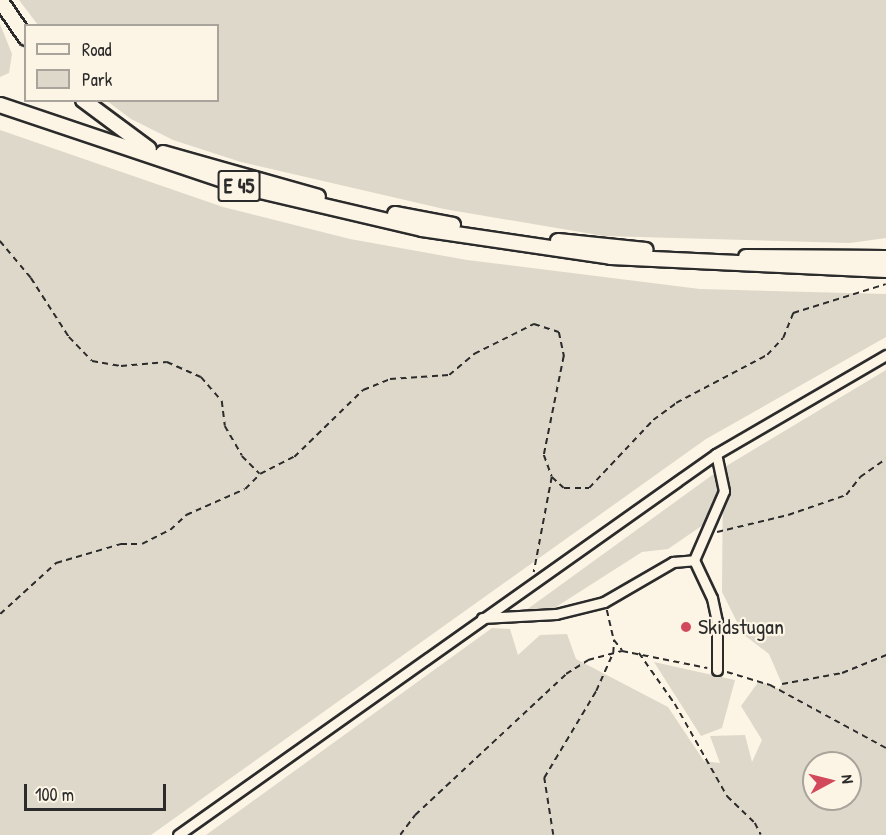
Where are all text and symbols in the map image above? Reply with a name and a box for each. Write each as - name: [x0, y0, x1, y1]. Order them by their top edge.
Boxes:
- legend: [24, 24, 219, 102]
- text: Road: [82, 37, 112, 62]
- text: Park: [82, 67, 112, 92]
- road number: E 45: [216, 168, 262, 204]
- place label: Skidstugan: [698, 614, 784, 640]
- marker: Skidstugan: [679, 620, 693, 634]
- north arrow: [802, 751, 862, 811]
- scale bar: [27, 772, 170, 810]
- text: N: [836, 773, 859, 785]
- text: 100 m: [35, 782, 74, 807]

